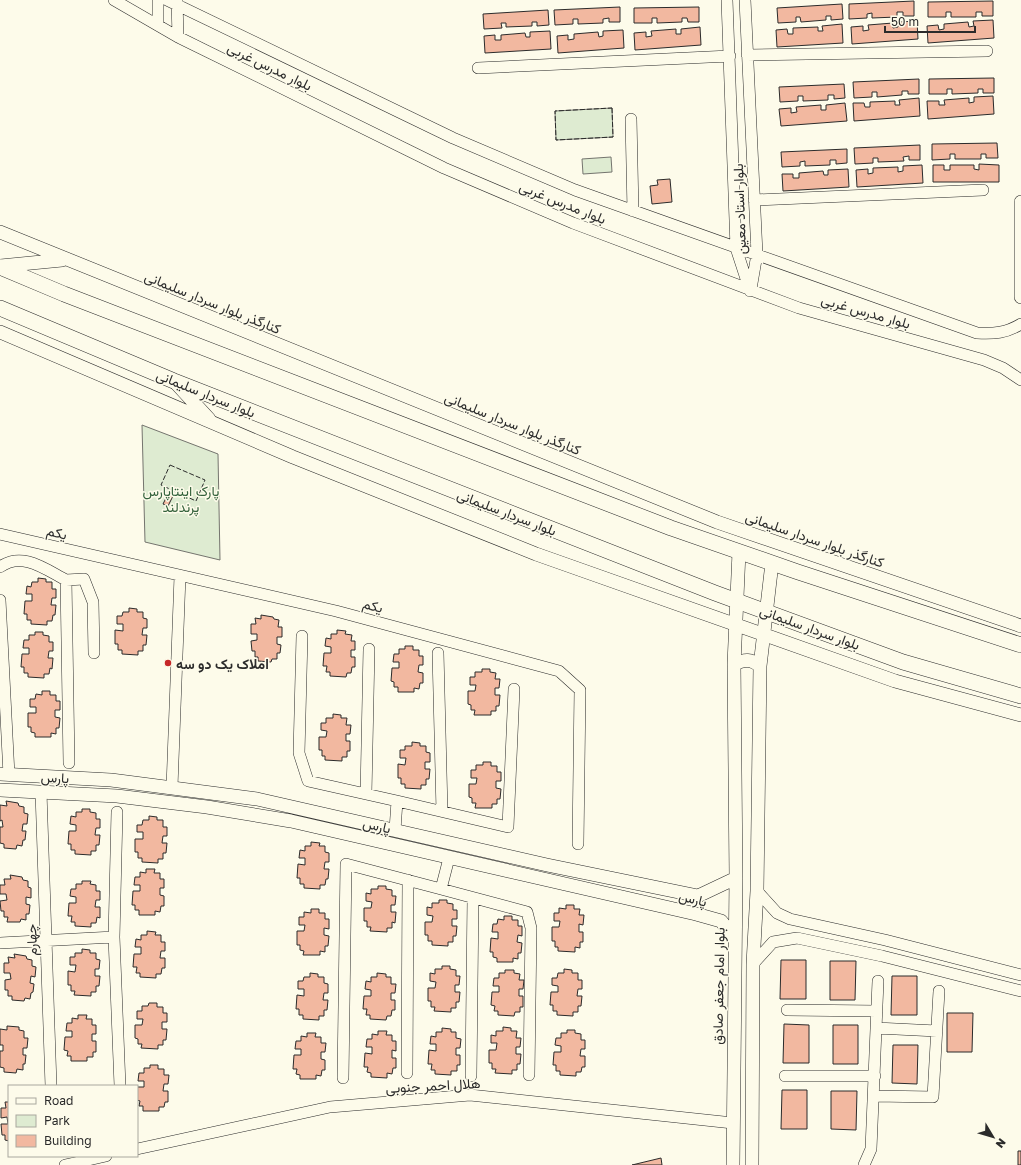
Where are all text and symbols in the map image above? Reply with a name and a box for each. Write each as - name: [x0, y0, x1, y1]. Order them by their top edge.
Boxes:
- scale bar: [885, 8, 975, 34]
- text: 50 m: [891, 14, 919, 29]
- street label: بلوار مدرس غربی: [225, 38, 315, 95]
- street label: بلوار استاد معین: [729, 163, 750, 255]
- street label: بلوار مدرس غربی: [517, 177, 609, 228]
- street label: کنارگذر بلوار سردار سلیمانی: [142, 267, 284, 338]
- street label: بلوار مدرس غربی: [819, 290, 913, 333]
- street label: بلوار سردار سلیمانی: [154, 365, 258, 422]
- street label: کنارگذر بلوار سردار سلیمانی: [442, 388, 584, 459]
- park label: پارک اینتاپارس پرندلند: [143, 482, 219, 517]
- street label: بلوار سردار سلیمانی: [454, 485, 559, 540]
- street label: کنارگذر بلوار سردار سلیمانی: [743, 507, 886, 572]
- street label: یکم: [45, 521, 69, 544]
- street label: یکم: [361, 594, 385, 617]
- street label: بلوار سردار سلیمانی: [757, 601, 862, 654]
- place label: املاک یک دو سه: [176, 655, 269, 673]
- marker: املاک یک دو سه: [163, 658, 173, 668]
- street label: پارس: [40, 768, 70, 788]
- street label: پارس: [361, 814, 393, 838]
- street label: پارس: [677, 886, 709, 912]
- street label: چهارم: [22, 924, 42, 956]
- street label: بلوار امام جعفر صادق: [708, 927, 729, 1045]
- street label: هلال احمر جنوبی: [385, 1074, 481, 1098]
- legend: [8, 1085, 138, 1157]
- text: Road: [44, 1093, 73, 1108]
- text: Park: [44, 1113, 70, 1128]
- north arrow: [973, 1117, 1013, 1157]
- text: Building: [44, 1133, 92, 1148]
- text: N: [994, 1136, 1009, 1151]

